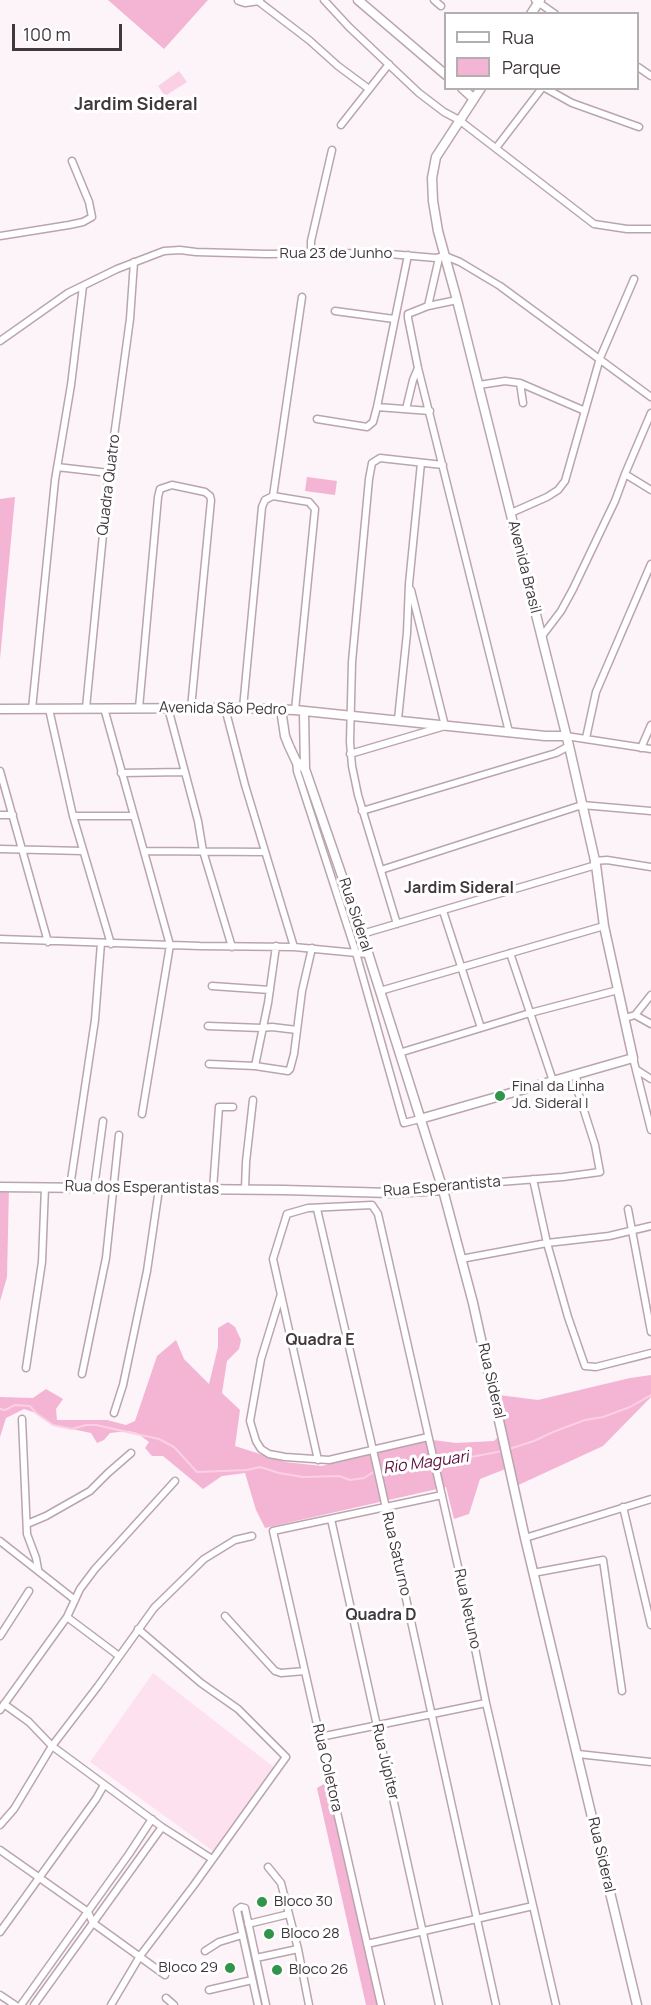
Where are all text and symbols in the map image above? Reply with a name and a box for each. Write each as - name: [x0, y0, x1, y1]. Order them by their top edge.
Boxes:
- scale bar: [15, 12, 124, 50]
- legend: [444, 12, 639, 90]
- text: 100 m: [23, 22, 71, 46]
- text: Rua: [502, 25, 534, 49]
- text: Parque: [502, 55, 561, 79]
- district label: Jardim Sideral: [74, 94, 198, 116]
- street label: Rua 23 de Junho: [280, 245, 392, 263]
- street label: Quadra Quatro: [94, 433, 124, 537]
- street label: Avenida Brasil: [504, 519, 544, 615]
- street label: Avenida São Pedro: [159, 699, 287, 719]
- street label: Rua Sideral: [335, 876, 375, 954]
- district label: Jardim Sideral: [404, 879, 514, 899]
- place label: Final da Linha Jd. Sideral I: [512, 1078, 604, 1113]
- marker: Final da Linha Jd. Sideral I: [493, 1089, 507, 1103]
- street label: Rua Esperantista: [383, 1173, 501, 1201]
- street label: Rua dos Esperantistas: [65, 1178, 219, 1198]
- district label: Quadra E: [285, 1331, 355, 1351]
- street label: Rua Sideral: [474, 1341, 508, 1421]
- water label: Rio Maguari: [382, 1447, 470, 1479]
- street label: Rua Saturno: [378, 1510, 414, 1598]
- street label: Rua Netuno: [450, 1567, 484, 1651]
- district label: Quadra D: [346, 1606, 416, 1626]
- street label: Rua Coletora: [308, 1722, 346, 1814]
- street label: Rua Júpiter: [367, 1722, 403, 1802]
- street label: Rua Sideral: [584, 1815, 618, 1895]
- place label: Bloco 30: [274, 1893, 333, 1911]
- marker: Bloco 30: [255, 1895, 269, 1909]
- place label: Bloco 28: [281, 1925, 340, 1943]
- marker: Bloco 28: [262, 1927, 276, 1941]
- place label: Bloco 29: [159, 1959, 218, 1977]
- marker: Bloco 29: [223, 1961, 237, 1975]
- place label: Bloco 26: [289, 1961, 348, 1979]
- marker: Bloco 26: [270, 1963, 284, 1977]

